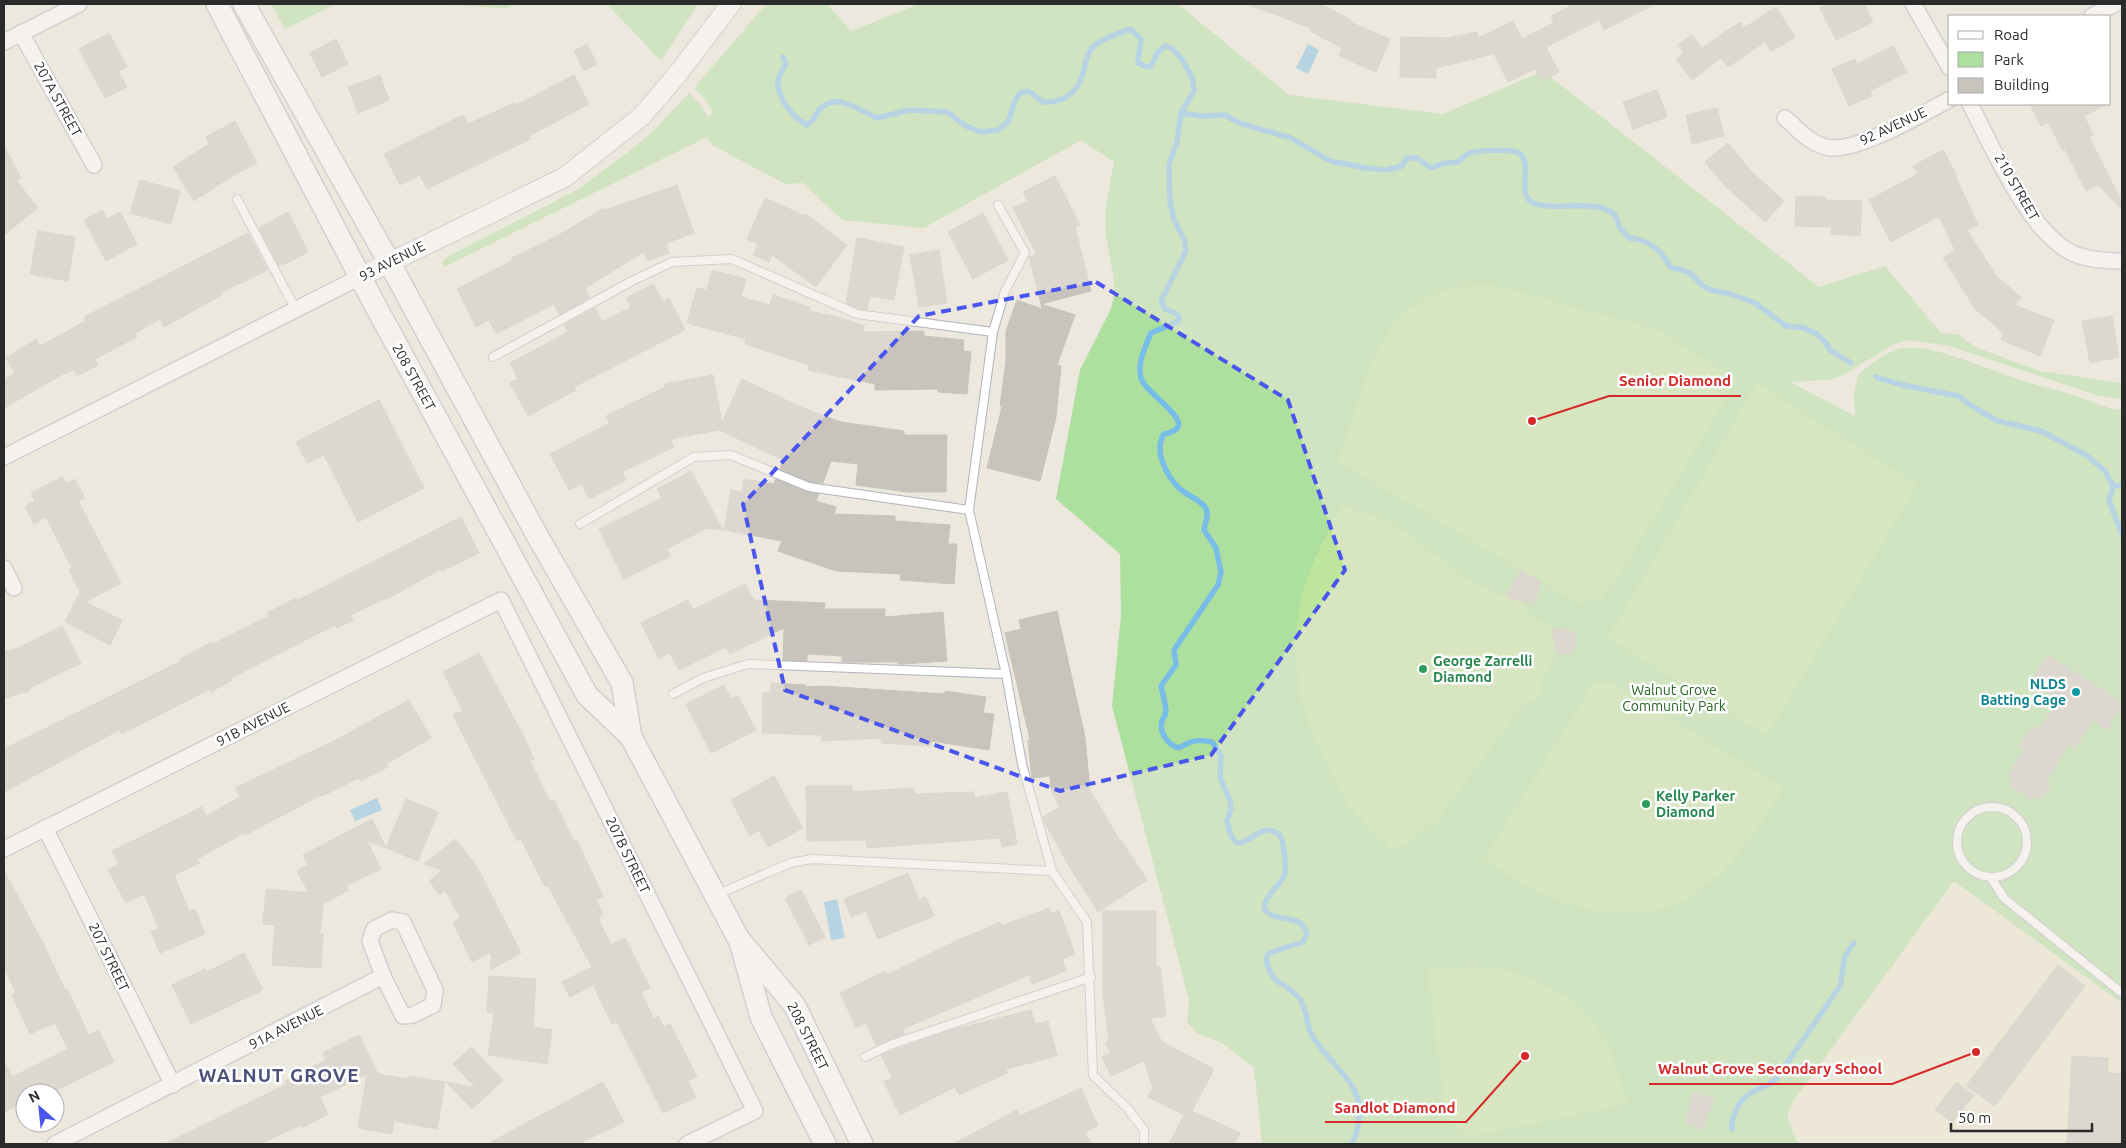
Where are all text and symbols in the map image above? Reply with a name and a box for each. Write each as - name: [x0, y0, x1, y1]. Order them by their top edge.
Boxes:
- legend: [1948, 15, 2111, 105]
- text: Road: [1994, 26, 2029, 43]
- text: Park: [1994, 51, 2024, 68]
- street label: 207A STREET: [31, 59, 85, 139]
- text: Building: [1994, 76, 2049, 93]
- street label: 92 AVENUE: [1857, 104, 1929, 148]
- street label: 210 STREET: [1992, 151, 2043, 223]
- street label: 93 AVENUE: [357, 238, 428, 284]
- street label: 208 STREET: [389, 341, 439, 414]
- callout: Senior Diamond: [1609, 366, 1741, 396]
- text: Senior Diamond: [1619, 372, 1731, 389]
- place label: George Zarrelli Diamond: [1433, 653, 1533, 685]
- marker: George Zarrelli Diamond: [1417, 663, 1429, 675]
- place label: NLDS Batting Cage: [1980, 676, 2066, 708]
- park label: Walnut Grove Community Park: [1622, 682, 1726, 714]
- marker: NLDS Batting Cage: [2070, 686, 2082, 698]
- street label: 91B AVENUE: [214, 699, 293, 749]
- place label: Kelly Parker Diamond: [1656, 788, 1735, 820]
- marker: Kelly Parker Diamond: [1640, 798, 1652, 810]
- street label: 207B STREET: [603, 814, 653, 896]
- street label: 207 STREET: [86, 920, 133, 994]
- street label: 208 STREET: [784, 999, 832, 1073]
- street label: 91A AVENUE: [246, 1002, 326, 1052]
- callout: Walnut Grove Secondary School: [1649, 1054, 1892, 1084]
- text: Walnut Grove Secondary School: [1658, 1060, 1882, 1077]
- district label: WALNUT GROVE: [199, 1064, 359, 1086]
- north arrow: [15, 1083, 65, 1133]
- text: N: [26, 1087, 42, 1106]
- callout: Sandlot Diamond: [1325, 1092, 1466, 1122]
- text: Sandlot Diamond: [1334, 1099, 1456, 1116]
- scale bar: [1951, 1100, 2092, 1132]
- text: 50 m: [1958, 1109, 1991, 1126]

